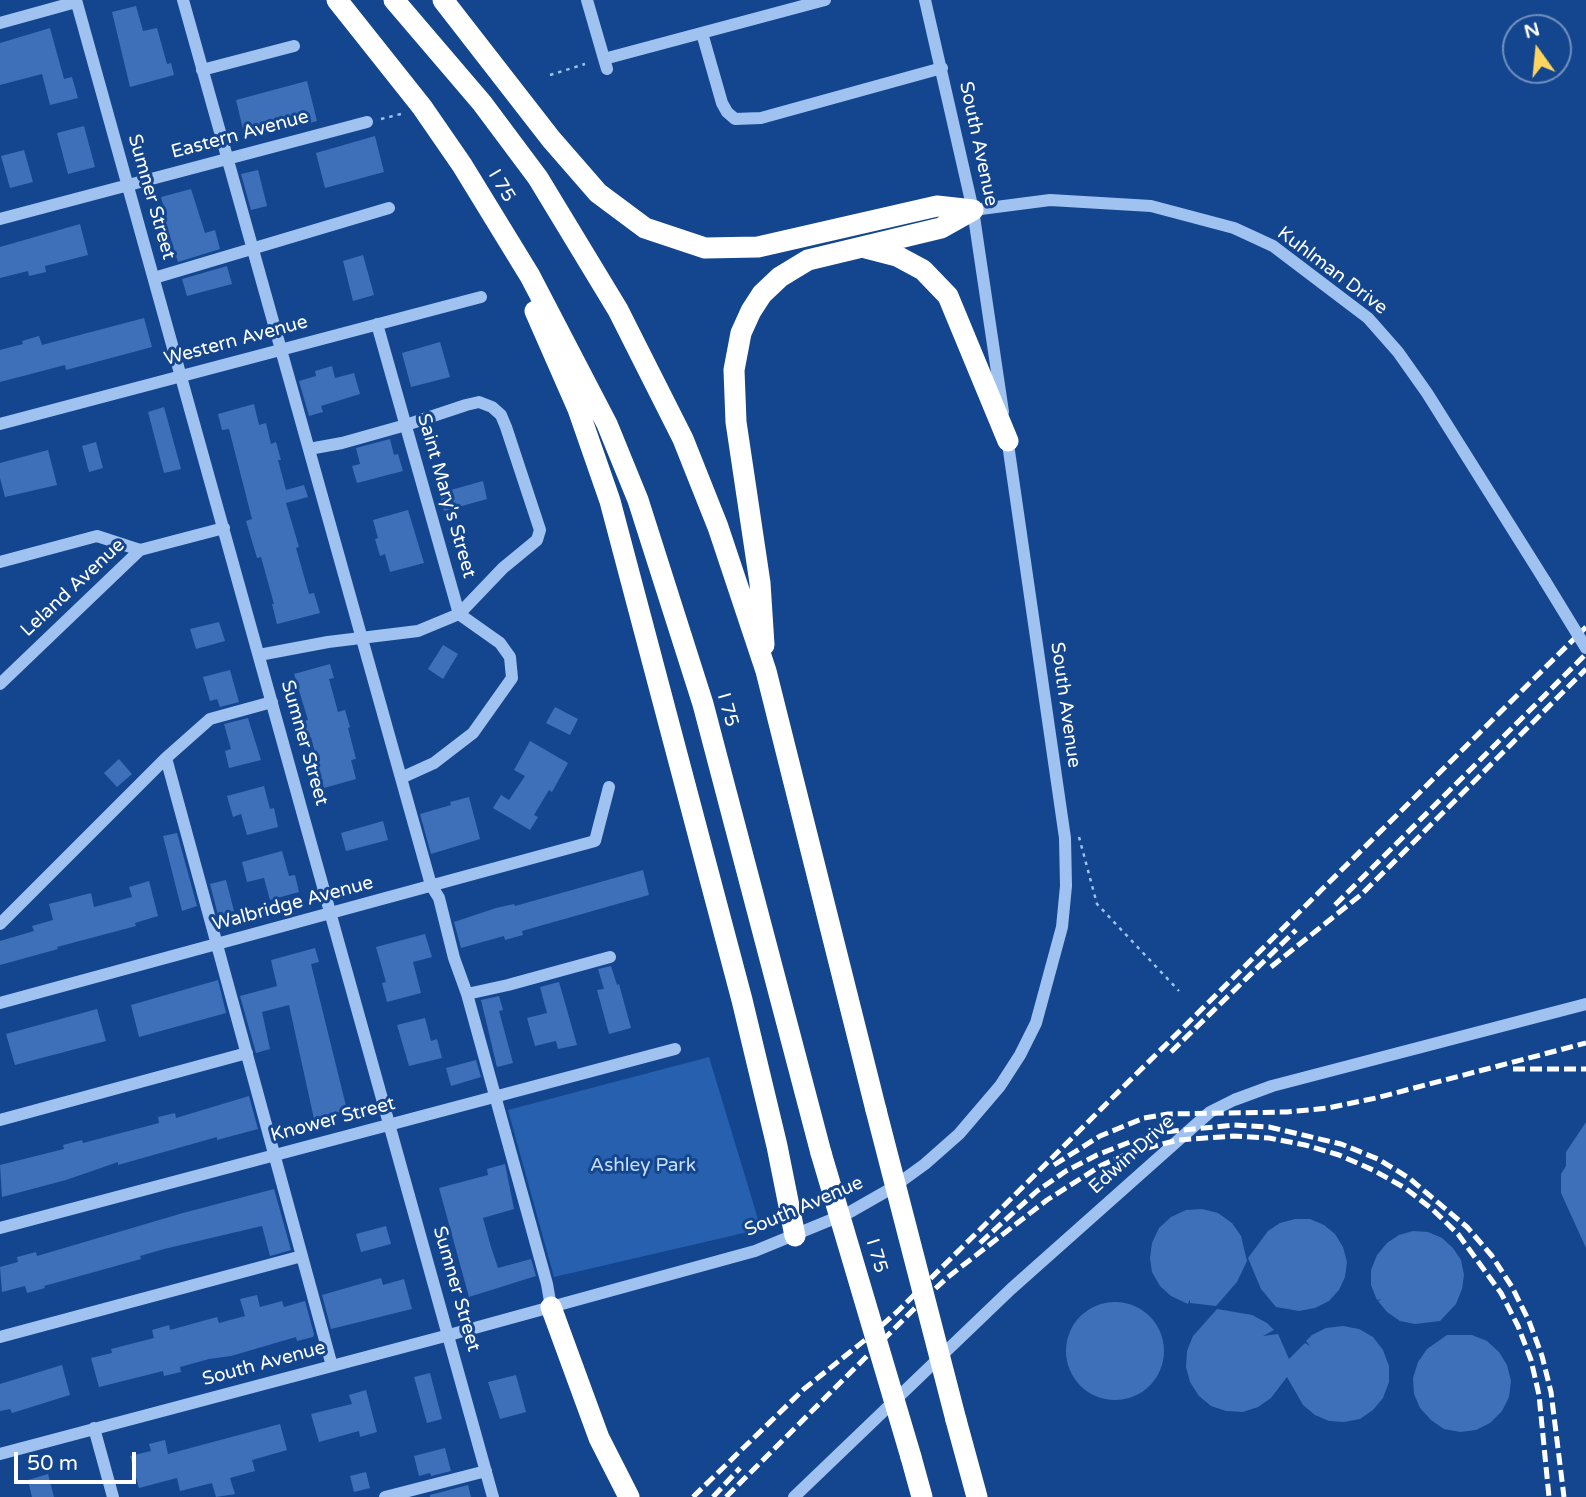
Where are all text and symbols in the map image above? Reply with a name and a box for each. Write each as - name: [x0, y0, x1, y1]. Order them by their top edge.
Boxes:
- north arrow: [1502, 14, 1572, 84]
- text: N: [1522, 18, 1542, 43]
- street label: South Avenue: [954, 80, 1002, 208]
- street label: Eastern Avenue: [169, 106, 311, 164]
- street label: Sumner Street: [122, 132, 180, 262]
- street label: I 75: [482, 165, 520, 207]
- street label: Kuhlman Drive: [1272, 222, 1392, 320]
- street label: Western Avenue: [162, 311, 310, 371]
- street label: Saint Mary's Street: [412, 411, 480, 581]
- street label: Leland Avenue: [16, 534, 130, 642]
- street label: South Avenue: [1045, 641, 1085, 769]
- street label: Sumner Street: [275, 678, 333, 808]
- street label: I 75: [711, 690, 743, 730]
- street label: Walbridge Avenue: [210, 872, 376, 936]
- street label: Knower Street: [268, 1092, 398, 1148]
- street label: Edwin Drive: [1085, 1111, 1179, 1199]
- park label: Ashley Park: [590, 1155, 696, 1177]
- street label: South Avenue: [741, 1172, 867, 1242]
- street label: Sumner Street: [427, 1224, 485, 1354]
- street label: I 75: [860, 1236, 892, 1276]
- street label: South Avenue: [200, 1337, 328, 1391]
- scale bar: [18, 1438, 140, 1482]
- text: 50 m: [27, 1451, 78, 1476]

